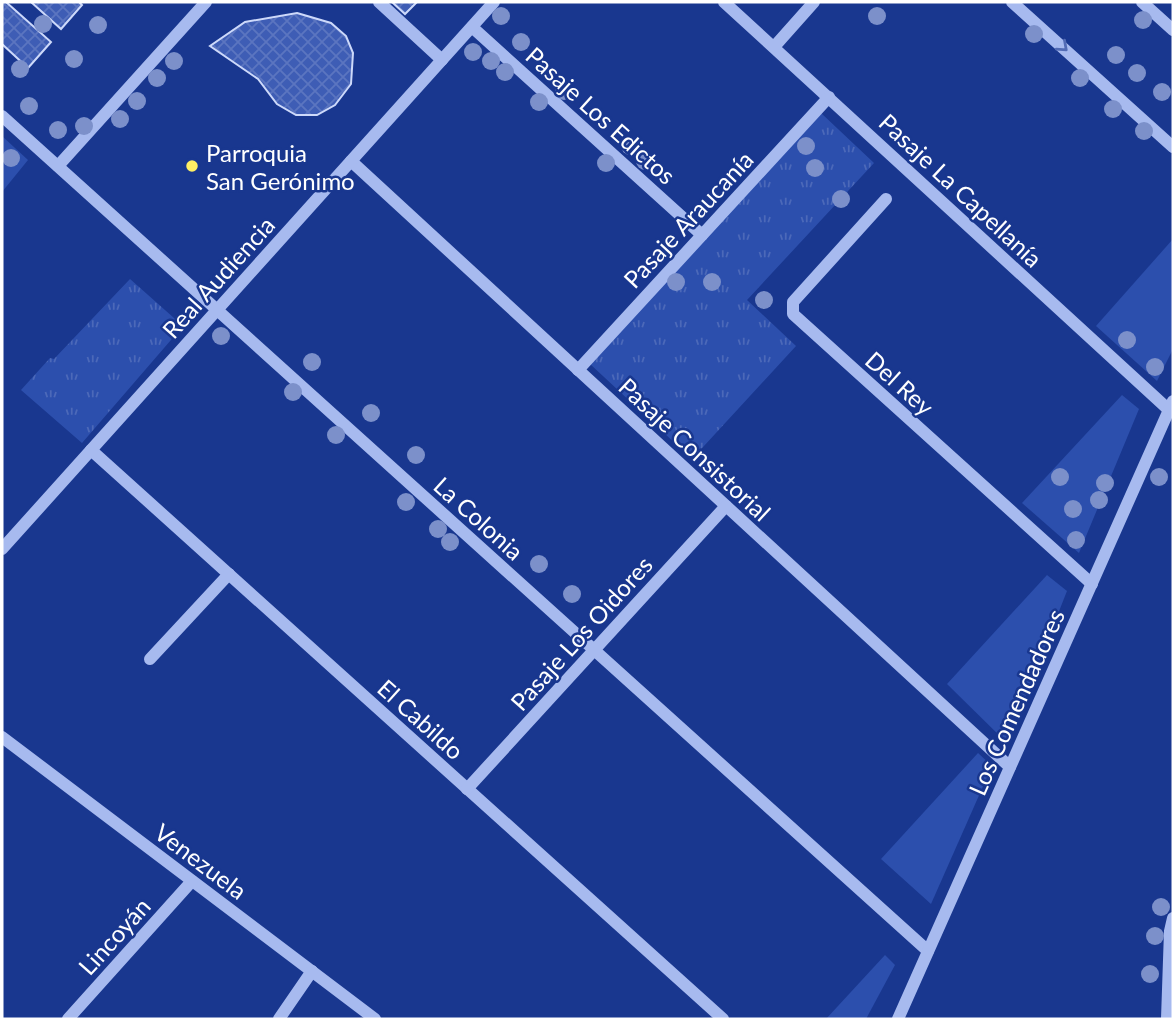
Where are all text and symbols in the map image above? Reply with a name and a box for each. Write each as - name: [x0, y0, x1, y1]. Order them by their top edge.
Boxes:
- one-way arrow: [1055, 39, 1068, 52]
- street label: Pasaje Los Edictos: [520, 40, 682, 190]
- street label: Pasaje La Capellanía: [874, 107, 1048, 273]
- place label: Parroquia San Gerónimo: [206, 138, 355, 195]
- street label: Pasaje Araucanía: [617, 145, 759, 293]
- marker: Parroquia San Gerónimo: [184, 158, 200, 174]
- street label: Real Audiencia: [156, 210, 280, 344]
- street label: Del Rey: [860, 345, 940, 421]
- street label: Pasaje Consistorial: [613, 371, 777, 527]
- street label: La Colonia: [428, 470, 530, 566]
- street label: Pasaje Los Oidores: [504, 550, 658, 716]
- street label: Los Comendadores: [962, 605, 1070, 799]
- street label: El Cabildo: [372, 673, 470, 765]
- street label: Venezuela: [149, 817, 253, 905]
- street label: Lincoyán: [72, 892, 156, 980]

